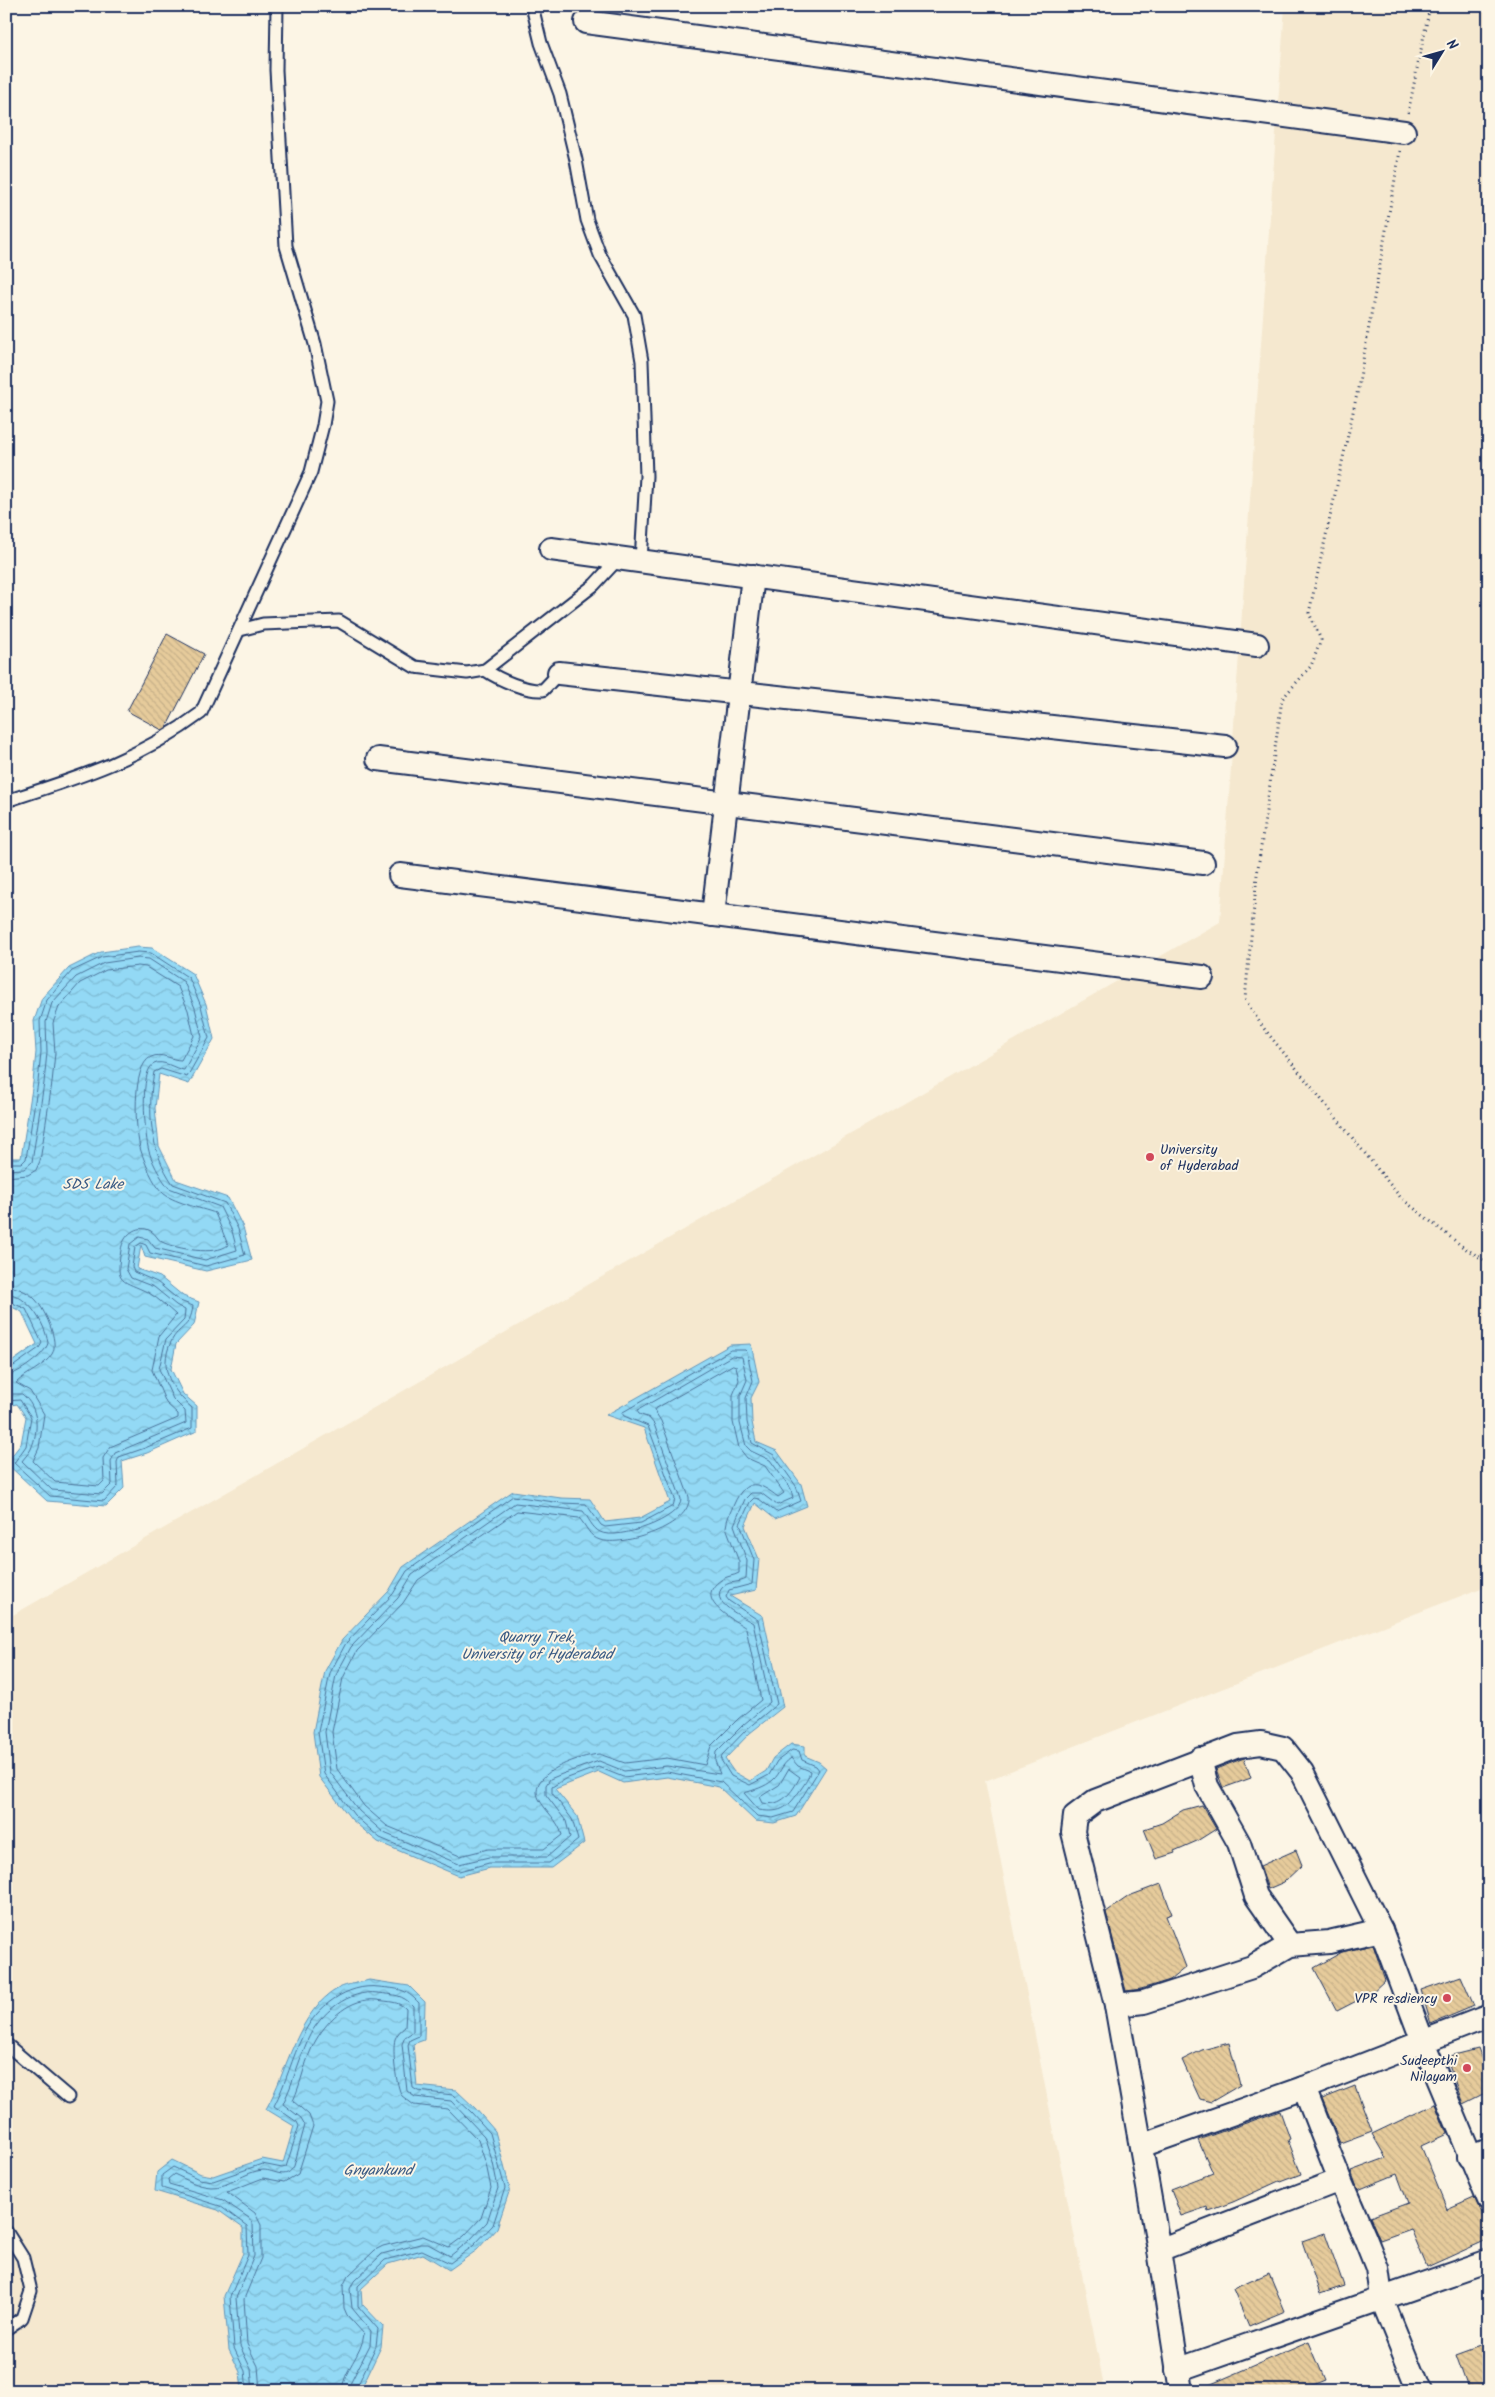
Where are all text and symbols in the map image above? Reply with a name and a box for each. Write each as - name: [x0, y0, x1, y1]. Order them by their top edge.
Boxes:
- north arrow: [1418, 28, 1468, 78]
- text: N: [1440, 35, 1463, 55]
- place label: University of Hyderabad: [1160, 1139, 1240, 1177]
- marker: University of Hyderabad: [1144, 1151, 1156, 1163]
- water label: SDS Lake: [63, 1173, 125, 1197]
- water label: Quarry Trek, University of Hyderabad: [461, 1626, 616, 1667]
- place label: VPR resdiency: [1354, 1988, 1437, 2010]
- marker: VPR resdiency: [1441, 1992, 1453, 2004]
- place label: Sudeepthi Nilayam: [1400, 2050, 1458, 2088]
- marker: Sudeepthi Nilayam: [1461, 2062, 1473, 2074]
- water label: Gnyankund: [344, 2159, 416, 2183]

